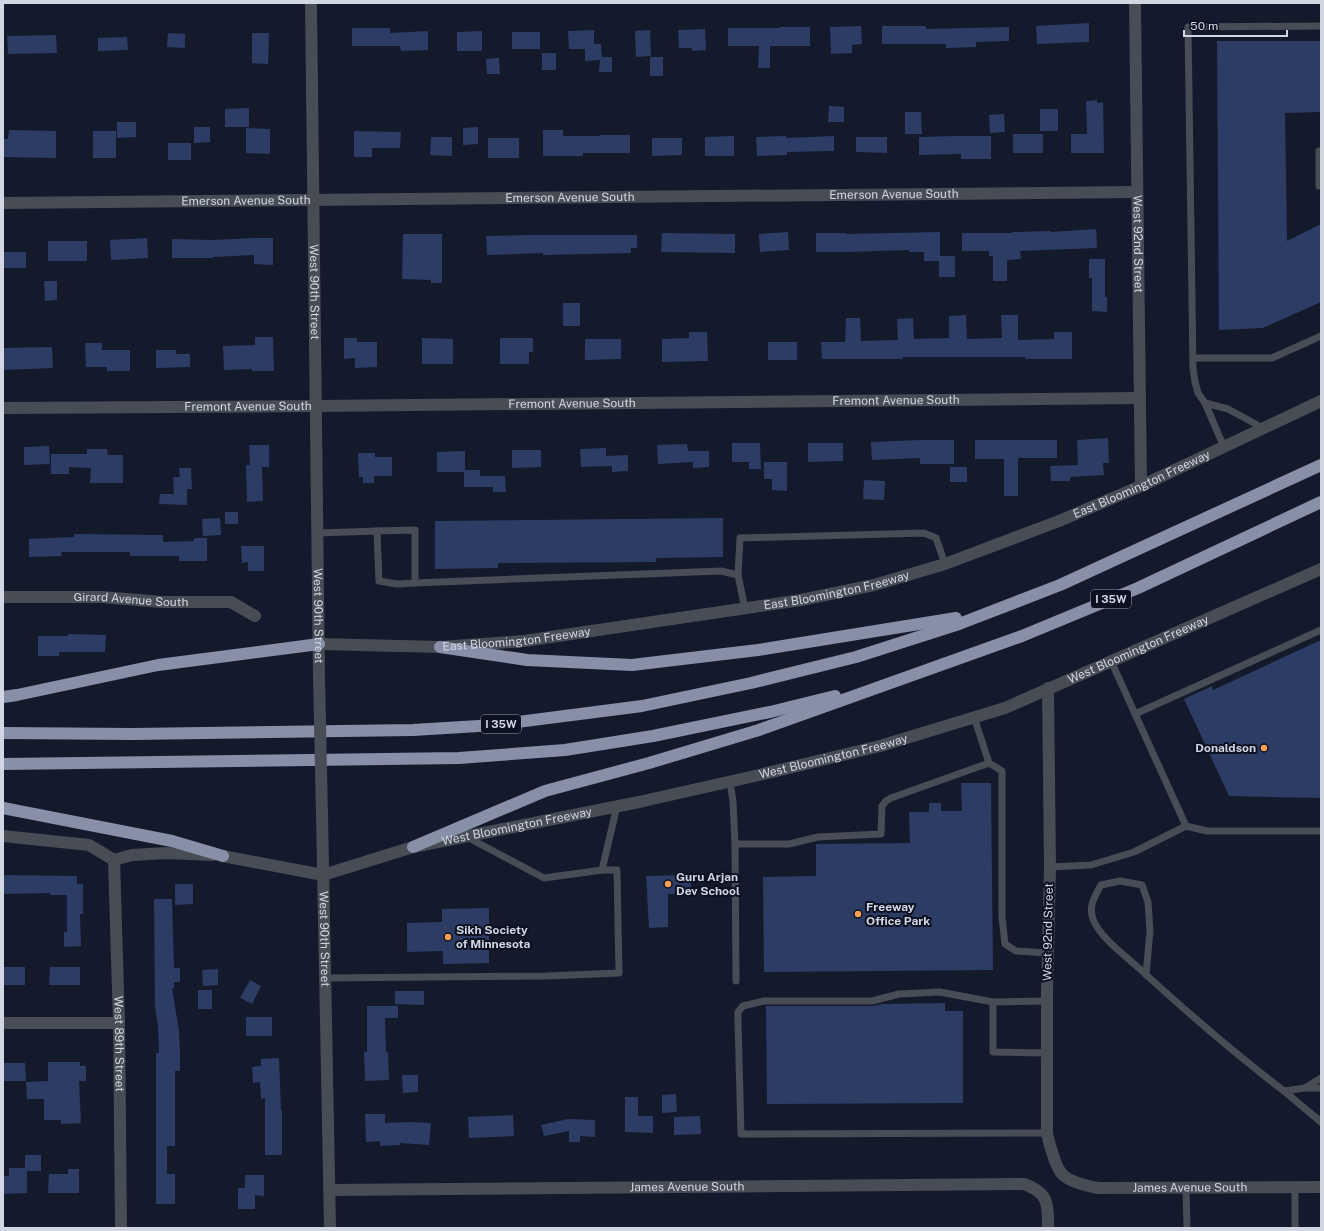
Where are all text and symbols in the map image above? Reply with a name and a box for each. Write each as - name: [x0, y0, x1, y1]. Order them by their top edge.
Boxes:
- scale bar: [1184, 12, 1287, 38]
- text: 50 m: [1190, 19, 1218, 33]
- street label: Emerson Avenue South: [829, 187, 959, 202]
- street label: Emerson Avenue South: [505, 190, 635, 205]
- street label: Emerson Avenue South: [181, 193, 311, 208]
- street label: West 92nd Street: [1130, 195, 1146, 293]
- street label: West 90th Street: [307, 244, 322, 340]
- street label: Fremont Avenue South: [832, 393, 960, 408]
- street label: Fremont Avenue South: [508, 396, 636, 411]
- street label: Fremont Avenue South: [184, 399, 312, 414]
- street label: East Bloomington Freeway: [1071, 447, 1213, 521]
- street label: West 90th Street: [311, 568, 326, 664]
- street label: East Bloomington Freeway: [763, 568, 912, 612]
- street label: Girard Avenue South: [73, 590, 188, 609]
- road number: I 35W: [1091, 590, 1131, 608]
- street label: West Bloomington Freeway: [1065, 612, 1211, 687]
- street label: East Bloomington Freeway: [442, 624, 592, 654]
- road number: I 35W: [481, 715, 521, 733]
- street label: West Bloomington Freeway: [758, 731, 910, 782]
- place label: Donaldson: [1195, 741, 1256, 755]
- marker: Donaldson: [1259, 743, 1269, 753]
- street label: West Bloomington Freeway: [441, 804, 594, 848]
- place label: Guru Arjan Dev School: [676, 870, 740, 898]
- marker: Guru Arjan Dev School: [663, 879, 673, 889]
- street label: West 92nd Street: [1040, 883, 1056, 981]
- street label: West 90th Street: [316, 891, 332, 987]
- place label: Freeway Office Park: [866, 900, 930, 928]
- marker: Freeway Office Park: [853, 909, 863, 919]
- place label: Sikh Society of Minnesota: [456, 923, 531, 951]
- marker: Sikh Society of Minnesota: [443, 932, 453, 942]
- street label: West 89th Street: [111, 996, 127, 1092]
- street label: James Avenue South: [629, 1179, 745, 1194]
- street label: James Avenue South: [1132, 1180, 1247, 1195]

